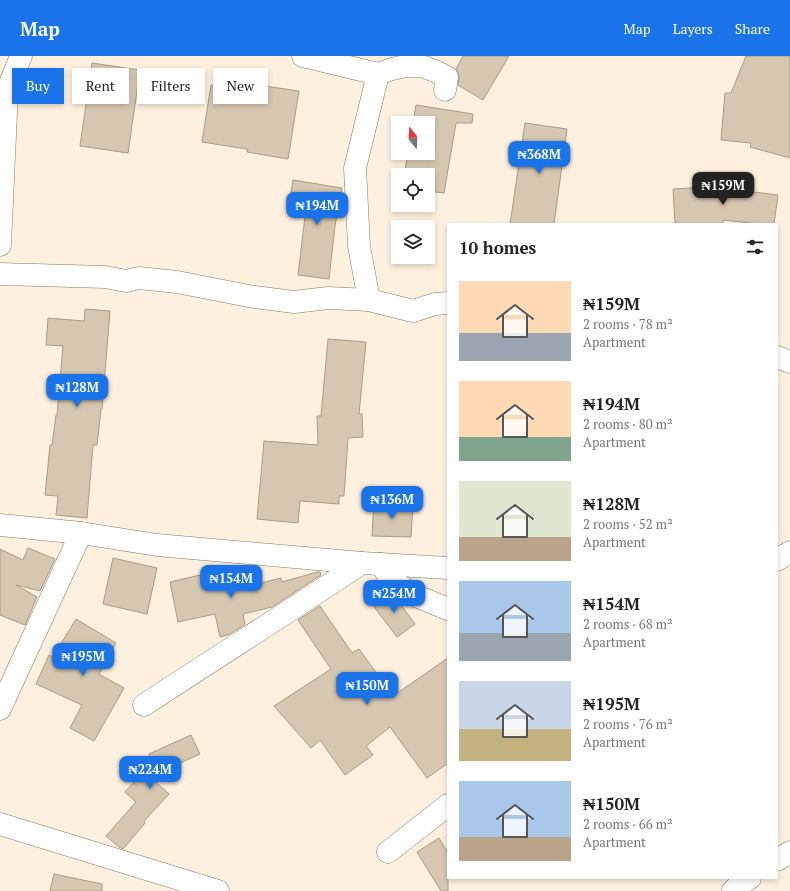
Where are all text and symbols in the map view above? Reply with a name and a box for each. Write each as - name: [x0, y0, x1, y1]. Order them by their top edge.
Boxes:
- text: Map: [20, 16, 60, 41]
- text: Map: [624, 19, 651, 38]
- text: Layers: [673, 19, 713, 38]
- text: Share: [735, 19, 770, 38]
- chip: Buy: [12, 68, 64, 104]
- chip: Rent: [72, 68, 129, 104]
- chip: Filters: [137, 68, 205, 104]
- chip: New: [213, 68, 268, 104]
- north arrow: [391, 116, 435, 160]
- map controls: [391, 116, 435, 264]
- pin: ₦368M: [511, 141, 567, 175]
- text: ₦368M: [517, 145, 561, 163]
- button: locate: [391, 168, 435, 212]
- pin: ₦159M: [695, 172, 751, 206]
- text: ₦159M: [701, 176, 745, 194]
- pin: ₦194M: [289, 192, 345, 226]
- text: ₦194M: [295, 196, 339, 214]
- button: layers: [391, 220, 435, 264]
- text: 10 homes: [459, 236, 536, 259]
- icon: filters: [744, 236, 766, 258]
- text: ₦159M: [583, 292, 640, 315]
- icon: home: [491, 297, 539, 345]
- text: 2 rooms · 78 m²: [583, 315, 673, 333]
- text: Apartment: [583, 333, 646, 351]
- pin: ₦128M: [49, 374, 105, 408]
- text: ₦128M: [55, 378, 99, 396]
- text: ₦194M: [583, 392, 640, 415]
- icon: home: [491, 397, 539, 445]
- text: 2 rooms · 80 m²: [583, 415, 673, 433]
- text: Apartment: [583, 433, 646, 451]
- pin: ₦136M: [364, 486, 420, 520]
- text: ₦136M: [370, 490, 414, 508]
- text: ₦128M: [583, 492, 640, 515]
- icon: home: [491, 497, 539, 545]
- text: 2 rooms · 52 m²: [583, 515, 673, 533]
- text: Apartment: [583, 533, 646, 551]
- pin: ₦154M: [203, 565, 259, 599]
- text: ₦154M: [209, 569, 253, 587]
- pin: ₦254M: [366, 580, 422, 614]
- text: ₦254M: [372, 584, 416, 602]
- text: ₦154M: [583, 592, 640, 615]
- icon: home: [491, 597, 539, 645]
- text: 2 rooms · 68 m²: [583, 615, 673, 633]
- text: Apartment: [583, 633, 646, 651]
- pin: ₦195M: [55, 643, 111, 677]
- text: ₦195M: [61, 647, 105, 665]
- pin: ₦150M: [339, 672, 395, 706]
- text: ₦150M: [345, 676, 389, 694]
- text: ₦195M: [583, 692, 640, 715]
- icon: home: [491, 697, 539, 745]
- text: 2 rooms · 76 m²: [583, 715, 673, 733]
- text: Apartment: [583, 733, 646, 751]
- pin: ₦224M: [122, 756, 178, 790]
- text: ₦224M: [128, 760, 172, 778]
- text: ₦150M: [583, 792, 640, 815]
- icon: home: [491, 797, 539, 845]
- text: 2 rooms · 66 m²: [583, 815, 673, 833]
- text: Apartment: [583, 833, 646, 851]

